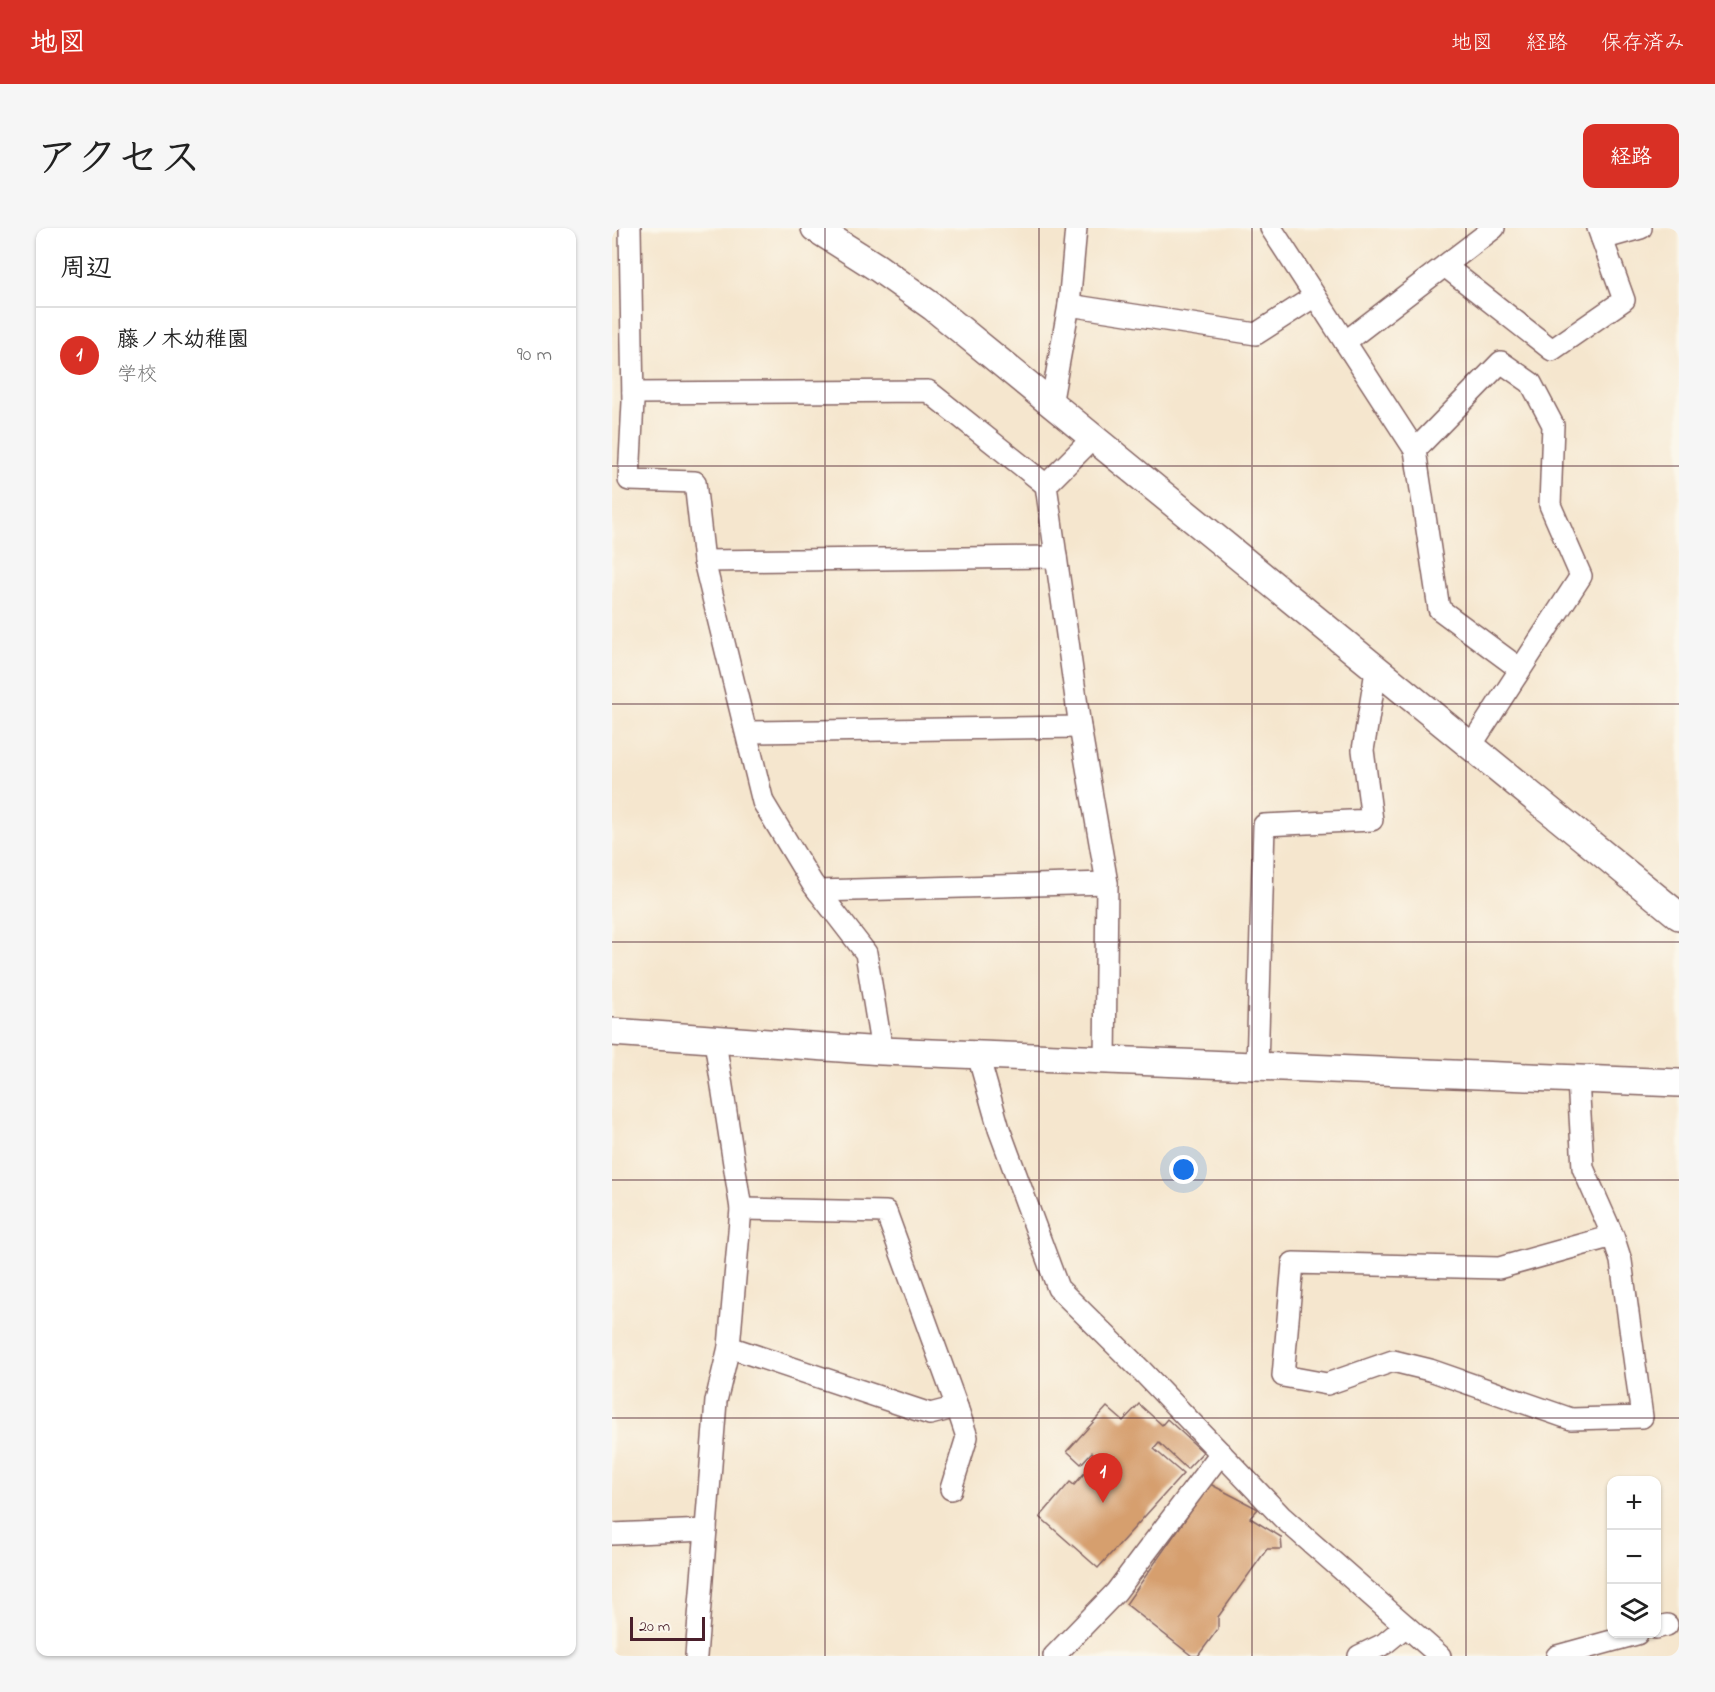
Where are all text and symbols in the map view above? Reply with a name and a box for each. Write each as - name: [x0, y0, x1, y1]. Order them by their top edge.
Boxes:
- text: 地図: [30, 24, 86, 65]
- text: 地図: [1451, 29, 1493, 59]
- text: 経路: [1526, 29, 1568, 59]
- text: 保存済み: [1601, 29, 1685, 59]
- button: 経路: [1583, 124, 1679, 188]
- text: アクセス: [36, 130, 201, 191]
- text: 周辺: [60, 251, 112, 289]
- text: 藤ノ木幼稚園: [117, 325, 249, 357]
- text: 1: [76, 341, 83, 370]
- text: 90 m: [517, 341, 552, 370]
- text: 学校: [117, 361, 157, 390]
- your location: [1169, 1155, 1198, 1184]
- pin: 1: [1084, 1454, 1122, 1503]
- map controls: [1607, 1476, 1661, 1638]
- button: +: [1607, 1476, 1661, 1530]
- button: −: [1607, 1530, 1661, 1584]
- button: layers: [1607, 1584, 1661, 1638]
- scale bar: [630, 1614, 705, 1642]
- text: 20 m: [639, 1615, 670, 1639]

